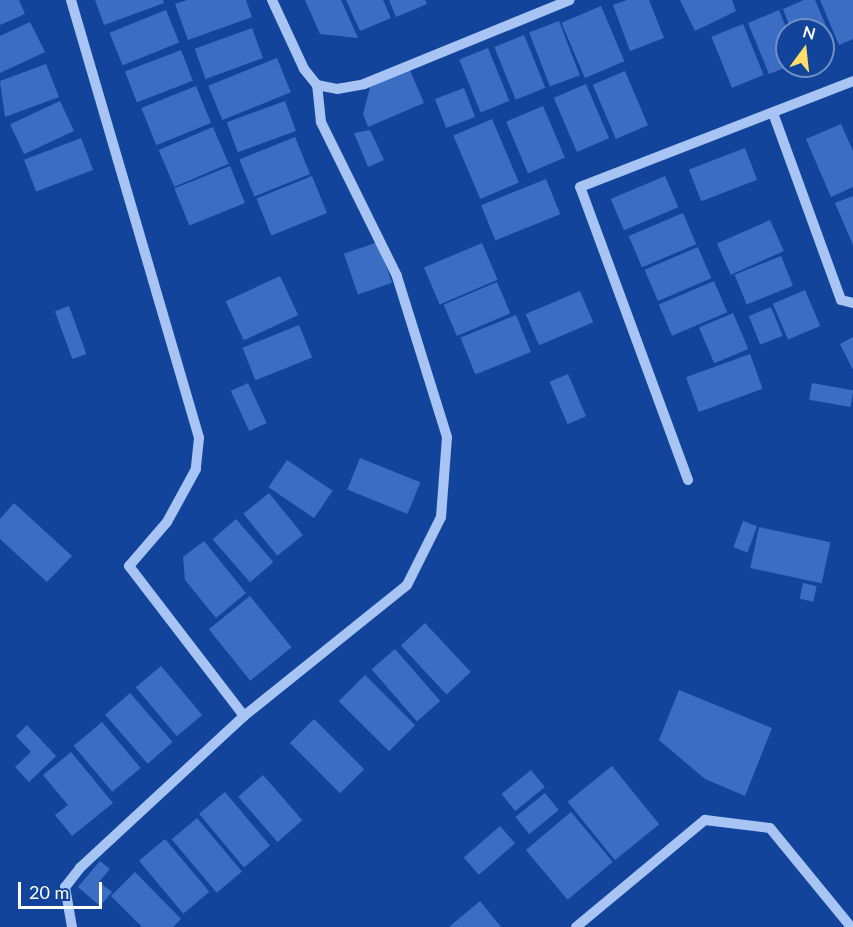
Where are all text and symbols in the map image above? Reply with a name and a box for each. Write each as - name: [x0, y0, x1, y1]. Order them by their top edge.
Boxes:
- north arrow: [775, 18, 835, 78]
- text: N: [801, 21, 818, 43]
- scale bar: [21, 870, 105, 908]
- text: 20 m: [29, 881, 69, 903]

